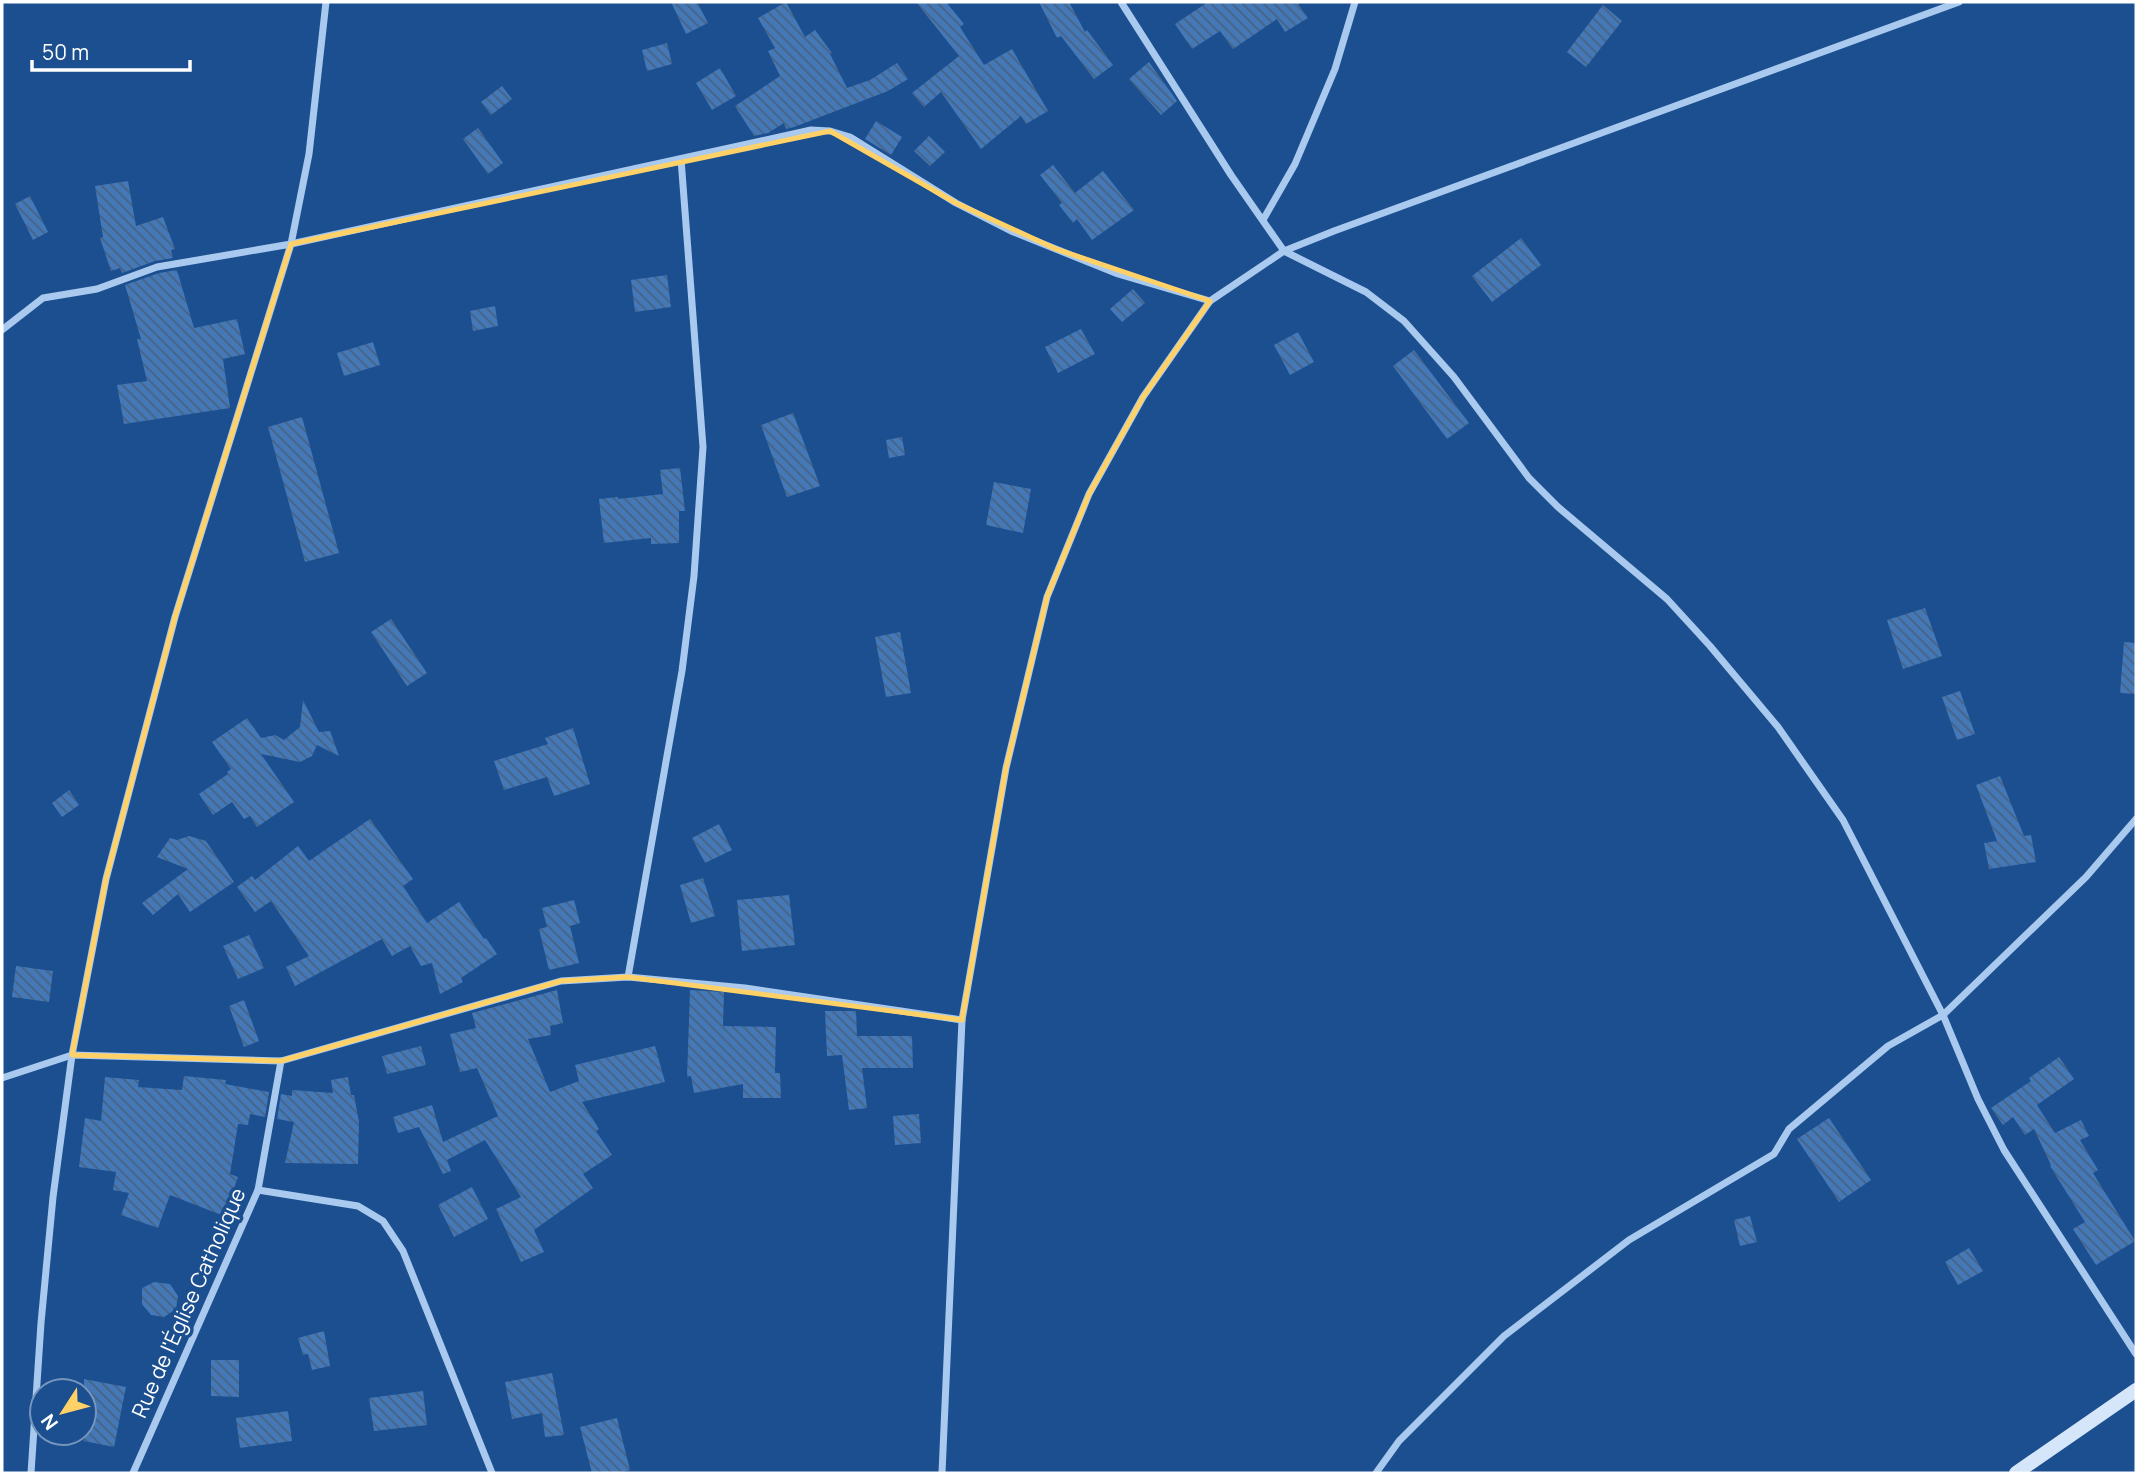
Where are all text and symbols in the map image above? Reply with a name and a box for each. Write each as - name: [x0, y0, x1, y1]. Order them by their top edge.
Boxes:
- scale bar: [32, 28, 189, 72]
- text: 50 m: [42, 38, 89, 66]
- street label: Rue de l'Église Catholique: [125, 1183, 251, 1422]
- north arrow: [28, 1377, 98, 1447]
- text: N: [35, 1409, 64, 1435]

